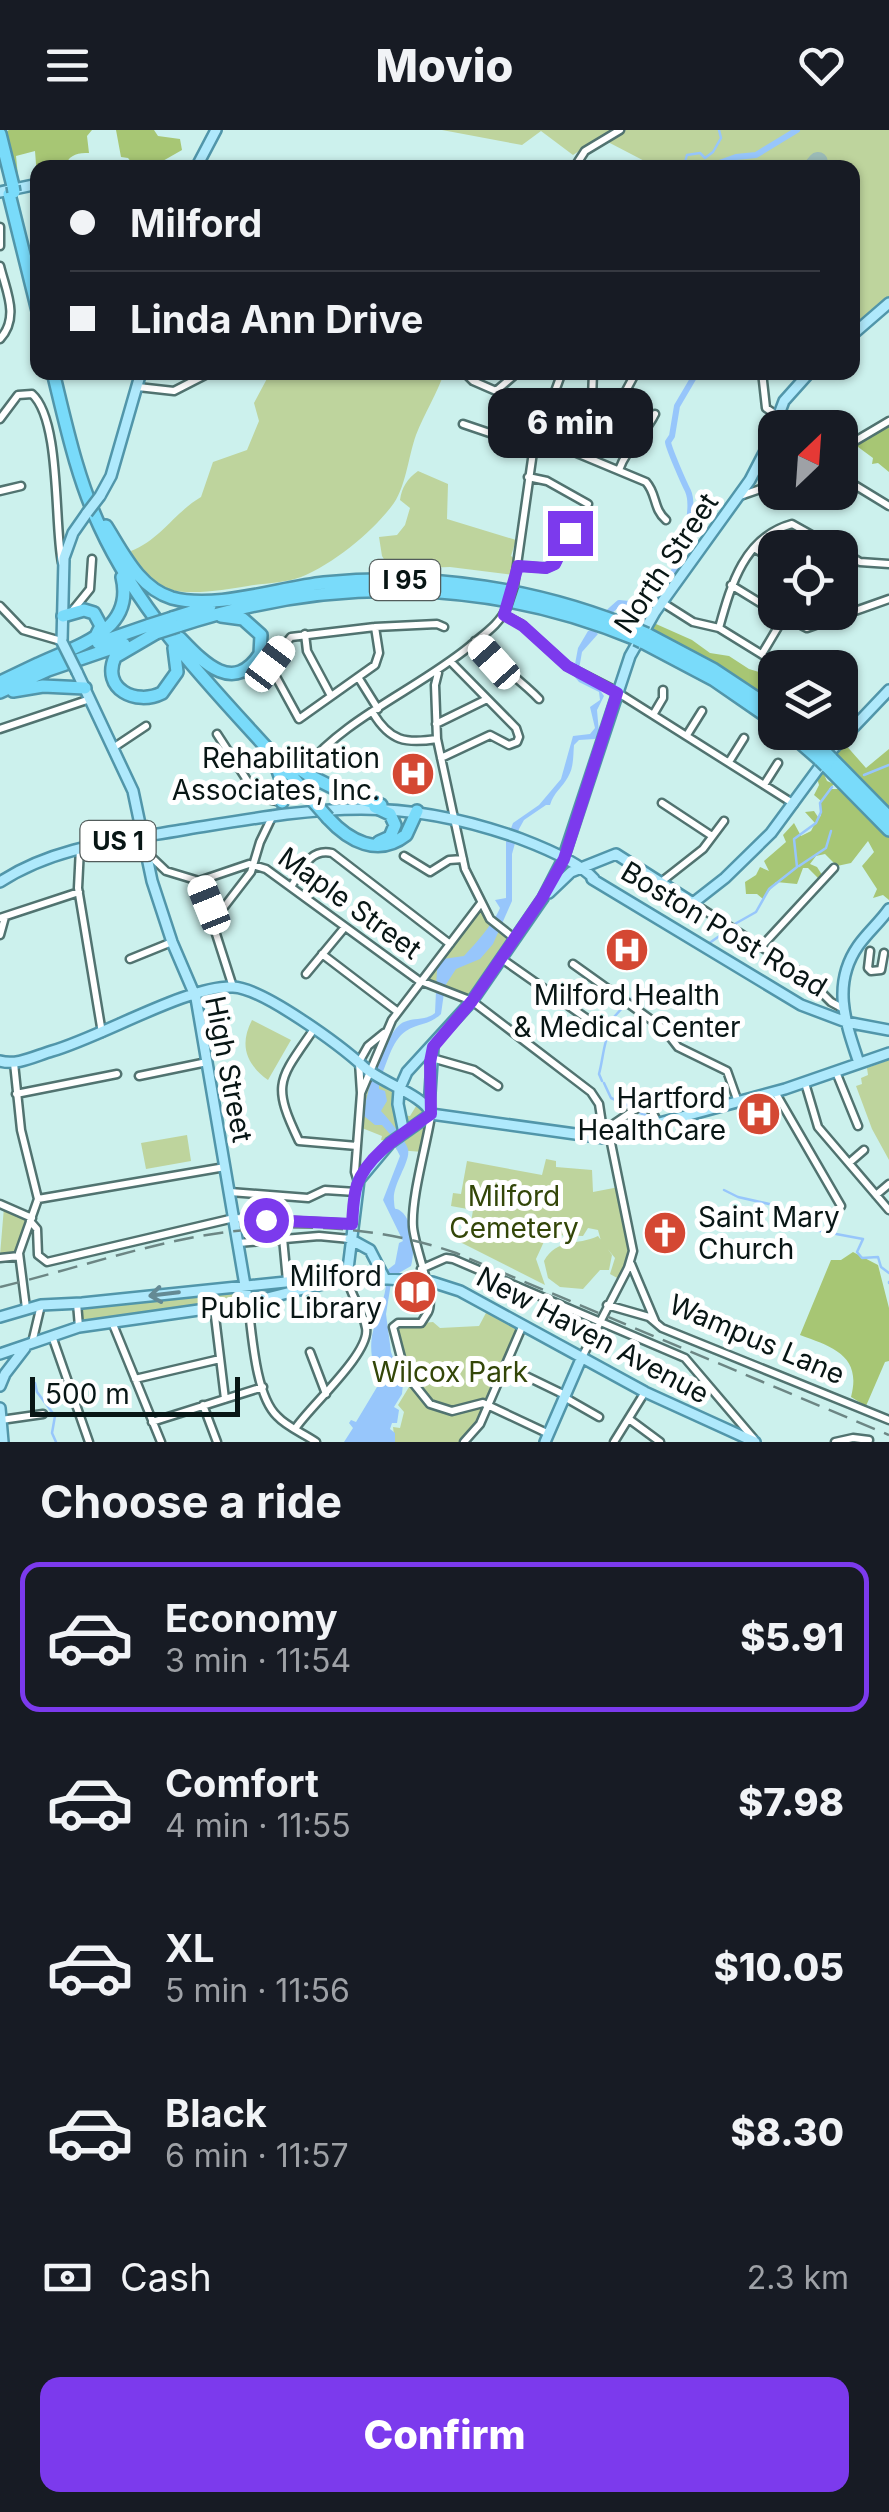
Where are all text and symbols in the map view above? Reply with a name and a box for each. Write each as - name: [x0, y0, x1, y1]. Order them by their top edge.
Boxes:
- icon: menu: [40, 38, 95, 93]
- text: Movio: [376, 38, 513, 93]
- icon: heart: [794, 38, 849, 93]
- text: Milford: [130, 200, 262, 246]
- text: Linda Ann Drive: [130, 296, 423, 342]
- callout: 6 min: [488, 388, 652, 458]
- text: 6 min: [527, 403, 614, 442]
- north arrow: [758, 410, 858, 510]
- map controls: [758, 410, 858, 750]
- street label: North Street: [607, 487, 725, 639]
- route end: [548, 511, 593, 556]
- button: locate: [758, 530, 858, 630]
- road number: I 95: [370, 560, 440, 600]
- car: [463, 630, 525, 694]
- car: [240, 631, 300, 697]
- button: layers: [758, 650, 858, 750]
- place label: Rehabilitation Associates, Inc.: [172, 741, 380, 807]
- hospital icon: Rehabilitation Associates, Inc.: [390, 751, 436, 797]
- road number: US 1: [80, 821, 156, 861]
- street label: Maple Street: [272, 840, 428, 966]
- street label: Boston Post Road: [615, 854, 833, 1004]
- car: [184, 872, 234, 938]
- hospital icon: Milford Health & Medical Center: [604, 927, 650, 973]
- place label: Milford Health & Medical Center: [513, 978, 741, 1044]
- street label: High Street: [198, 993, 260, 1145]
- place label: Hartford HealthCare: [577, 1081, 726, 1147]
- hospital icon: Hartford HealthCare: [736, 1091, 782, 1137]
- park label: Milford Cemetery: [449, 1179, 579, 1245]
- route start: [244, 1198, 289, 1243]
- place label: Saint Mary Church: [698, 1200, 840, 1266]
- church icon: Saint Mary Church: [642, 1210, 688, 1256]
- place label: Milford Public Library: [200, 1259, 382, 1325]
- street label: New Haven Avenue: [471, 1259, 715, 1411]
- library icon: Milford Public Library: [392, 1269, 438, 1315]
- one-way arrow: [148, 1286, 180, 1304]
- street label: Wampus Lane: [664, 1287, 850, 1391]
- park label: Wilcox Park: [372, 1355, 528, 1389]
- scale bar: [30, 1372, 240, 1416]
- text: 500 m: [45, 1377, 130, 1411]
- text: Choose a ride: [40, 1474, 342, 1529]
- icon: car: [45, 1592, 135, 1682]
- text: Economy: [165, 1595, 338, 1641]
- text: $5.91: [740, 1614, 844, 1660]
- text: 3 min · 11:54: [165, 1641, 351, 1680]
- icon: car: [45, 1757, 135, 1847]
- text: Comfort: [165, 1760, 319, 1806]
- text: $7.98: [738, 1779, 844, 1825]
- text: 4 min · 11:55: [165, 1806, 351, 1845]
- icon: car: [45, 1922, 135, 2012]
- text: XL: [165, 1925, 215, 1971]
- text: $10.05: [714, 1944, 844, 1990]
- text: 5 min · 11:56: [165, 1971, 350, 2010]
- icon: car: [45, 2087, 135, 2177]
- text: Black: [165, 2090, 267, 2136]
- text: $8.30: [731, 2109, 844, 2155]
- text: 6 min · 11:57: [165, 2136, 349, 2175]
- icon: cash: [40, 2250, 95, 2305]
- text: Cash: [120, 2254, 212, 2300]
- text: 2.3 km: [747, 2258, 849, 2297]
- button: Confirm: [40, 2377, 849, 2492]

